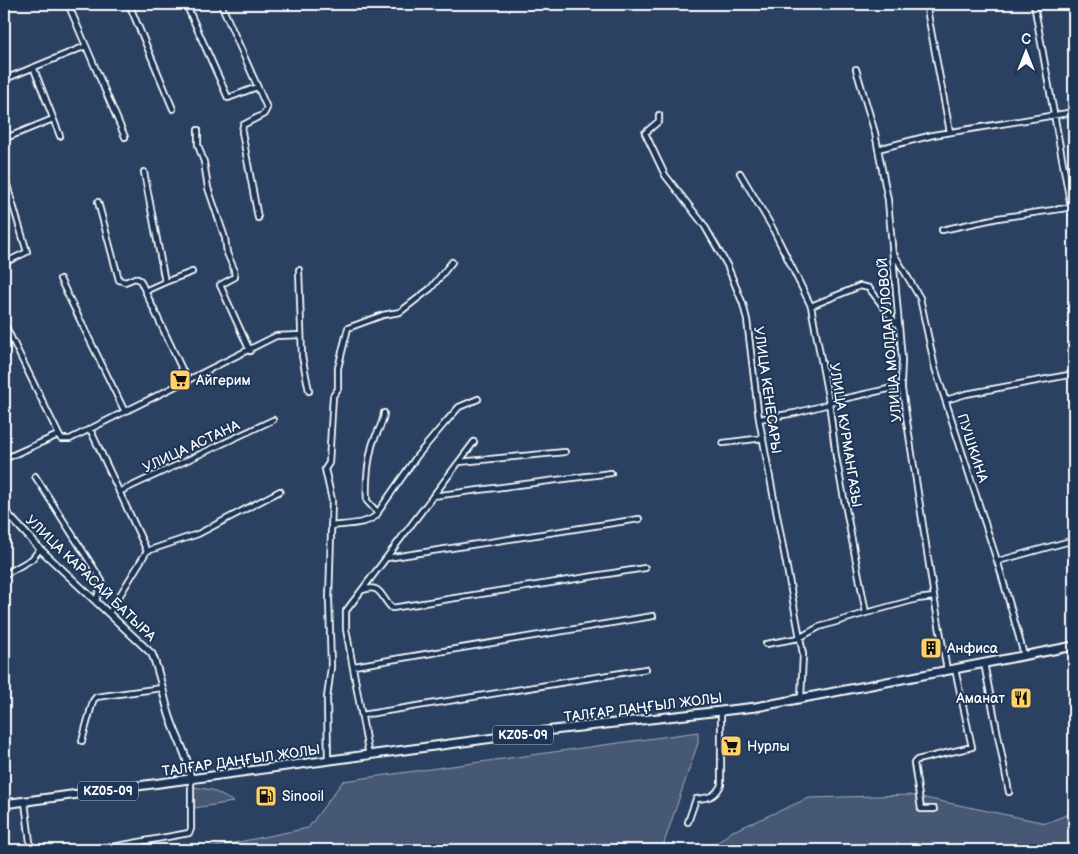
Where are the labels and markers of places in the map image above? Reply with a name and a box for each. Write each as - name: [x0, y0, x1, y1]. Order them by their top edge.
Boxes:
- supermarket icon: Айгерим: [168, 368, 192, 392]
- place label: Айгерим: [195, 372, 251, 389]
- building icon: Анфиса: [919, 636, 943, 660]
- place label: Анфиса: [946, 640, 999, 657]
- restaurant icon: Аманат: [1009, 686, 1033, 710]
- place label: Аманат: [955, 690, 1005, 707]
- supermarket icon: Нурлы: [719, 734, 743, 758]
- place label: Нурлы: [747, 738, 790, 755]
- fuel station icon: Sinooil: [254, 784, 278, 808]
- place label: Sinooil: [282, 788, 324, 805]

